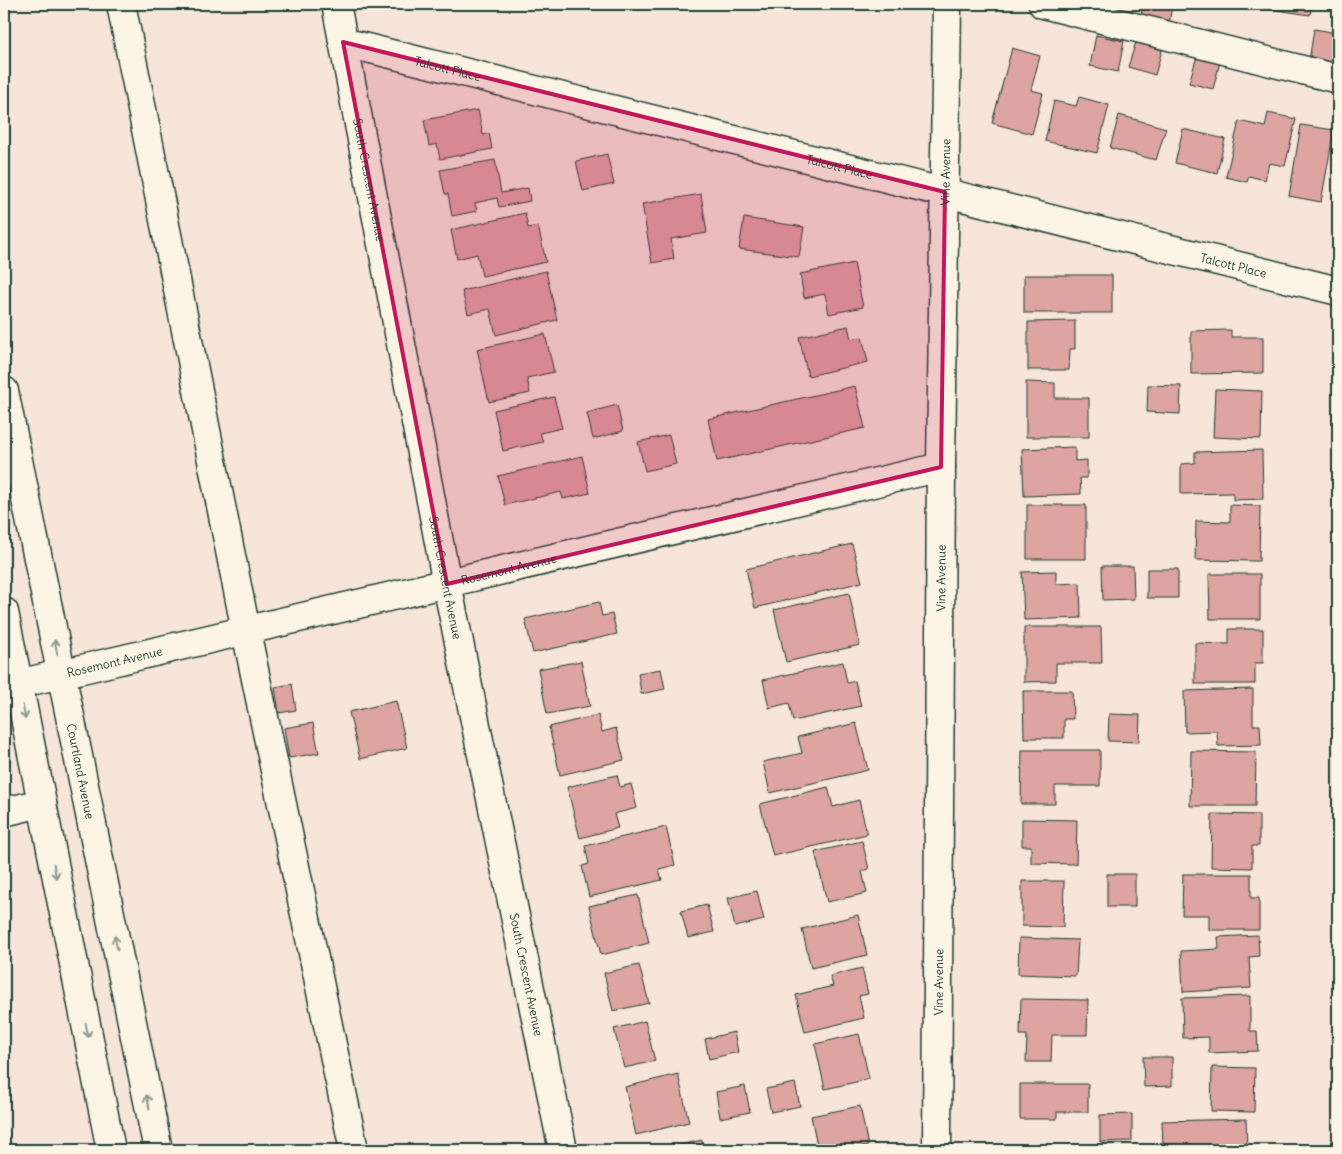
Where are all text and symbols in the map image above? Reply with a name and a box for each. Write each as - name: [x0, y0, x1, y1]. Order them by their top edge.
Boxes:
- street label: Talcott Place: [413, 53, 482, 84]
- street label: South Crescent Avenue: [351, 117, 389, 243]
- street label: Vine Avenue: [937, 139, 953, 206]
- street label: Talcott Place: [805, 151, 874, 182]
- street label: Talcott Place: [1199, 249, 1268, 280]
- street label: South Crescent Avenue: [427, 515, 466, 640]
- street label: Vine Avenue: [933, 545, 948, 611]
- street label: Rosemont Avenue: [459, 550, 558, 587]
- one-way arrow: [50, 639, 60, 655]
- street label: Rosemont Avenue: [65, 643, 164, 680]
- one-way arrow: [19, 703, 29, 719]
- street label: Courtland Avenue: [64, 722, 98, 820]
- one-way arrow: [51, 863, 60, 879]
- street label: South Crescent Avenue: [507, 912, 547, 1037]
- one-way arrow: [111, 936, 120, 952]
- street label: Vine Avenue: [930, 949, 946, 1015]
- one-way arrow: [83, 1022, 92, 1038]
- one-way arrow: [143, 1095, 153, 1111]

